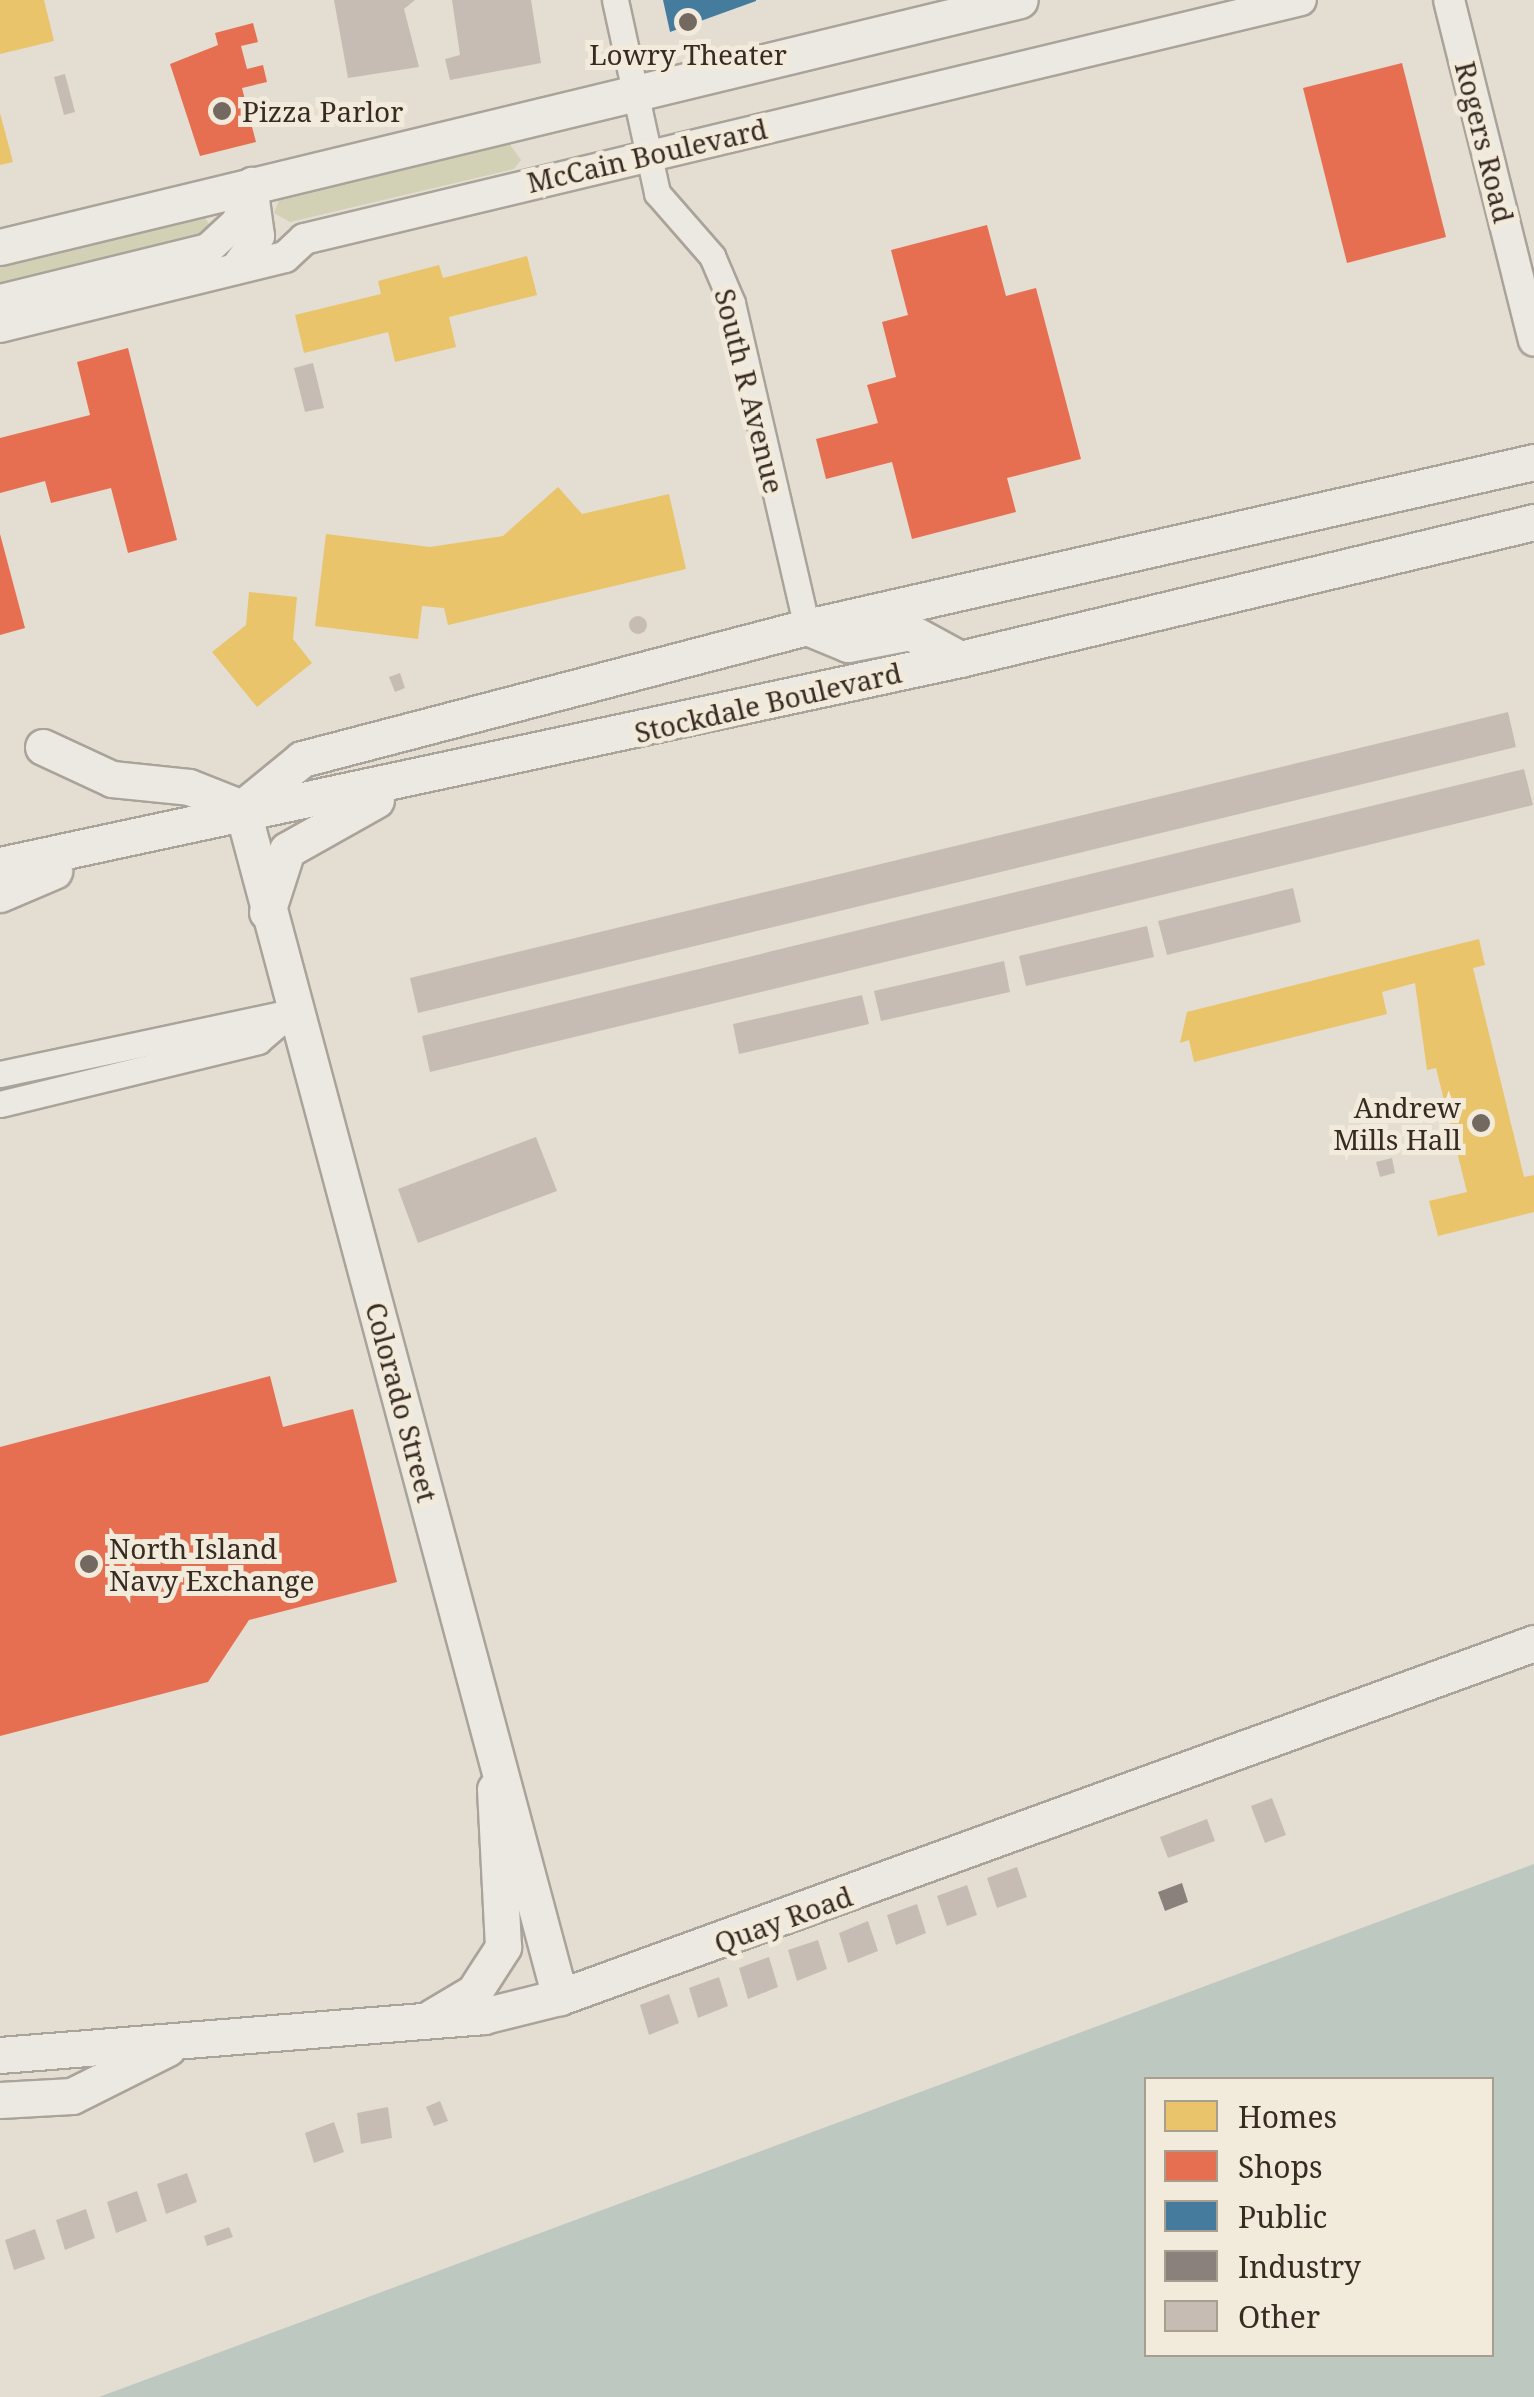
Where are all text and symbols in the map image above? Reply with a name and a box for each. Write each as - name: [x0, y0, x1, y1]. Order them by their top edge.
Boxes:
- marker: Lowry Theater: [677, 11, 699, 33]
- place label: Lowry Theater: [589, 37, 787, 71]
- street label: Rogers Road: [1449, 58, 1521, 226]
- place label: Pizza Parlor: [242, 94, 403, 128]
- marker: Pizza Parlor: [211, 100, 233, 122]
- street label: McCain Boulevard: [524, 111, 770, 199]
- street label: South R Avenue: [708, 285, 792, 497]
- street label: Stockdale Boulevard: [631, 655, 905, 749]
- place label: Andrew Mills Hall: [1333, 1090, 1461, 1156]
- marker: Andrew Mills Hall: [1470, 1112, 1492, 1134]
- street label: Colorado Street: [359, 1299, 445, 1505]
- place label: North Island Navy Exchange: [109, 1531, 314, 1597]
- marker: North Island Navy Exchange: [78, 1553, 100, 1575]
- street label: Quay Road: [709, 1879, 857, 1959]
- legend: [1144, 2077, 1494, 2357]
- text: Homes: [1238, 2096, 1337, 2137]
- text: Shops: [1238, 2146, 1323, 2187]
- text: Public: [1238, 2196, 1327, 2237]
- text: Industry: [1238, 2246, 1361, 2287]
- text: Other: [1238, 2296, 1320, 2337]

